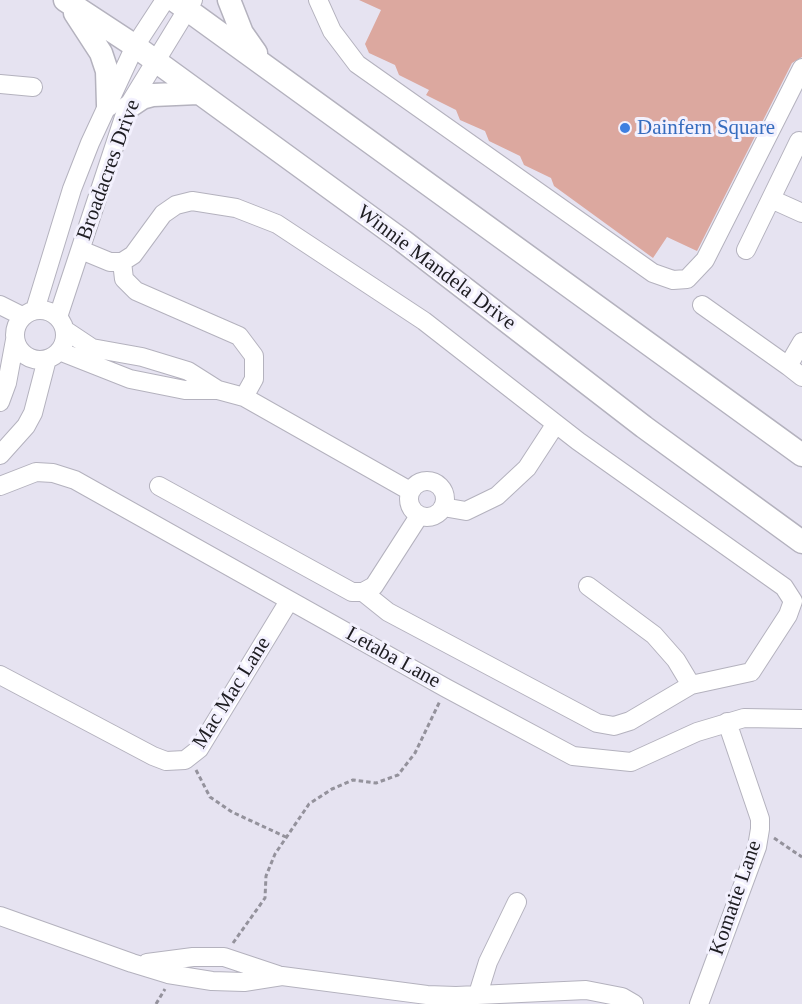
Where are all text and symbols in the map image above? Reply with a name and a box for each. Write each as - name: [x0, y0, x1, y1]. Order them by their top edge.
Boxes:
- street label: Broadacres Drive: [72, 96, 146, 244]
- place label: Dainfern Square: [637, 115, 775, 141]
- marker: Dainfern Square: [618, 121, 632, 135]
- street label: Winnie Mandela Drive: [351, 200, 521, 336]
- street label: Letaba Lane: [341, 622, 445, 694]
- street label: Mac Mac Lane: [188, 632, 276, 754]
- street label: Komatie Lane: [705, 837, 767, 959]

